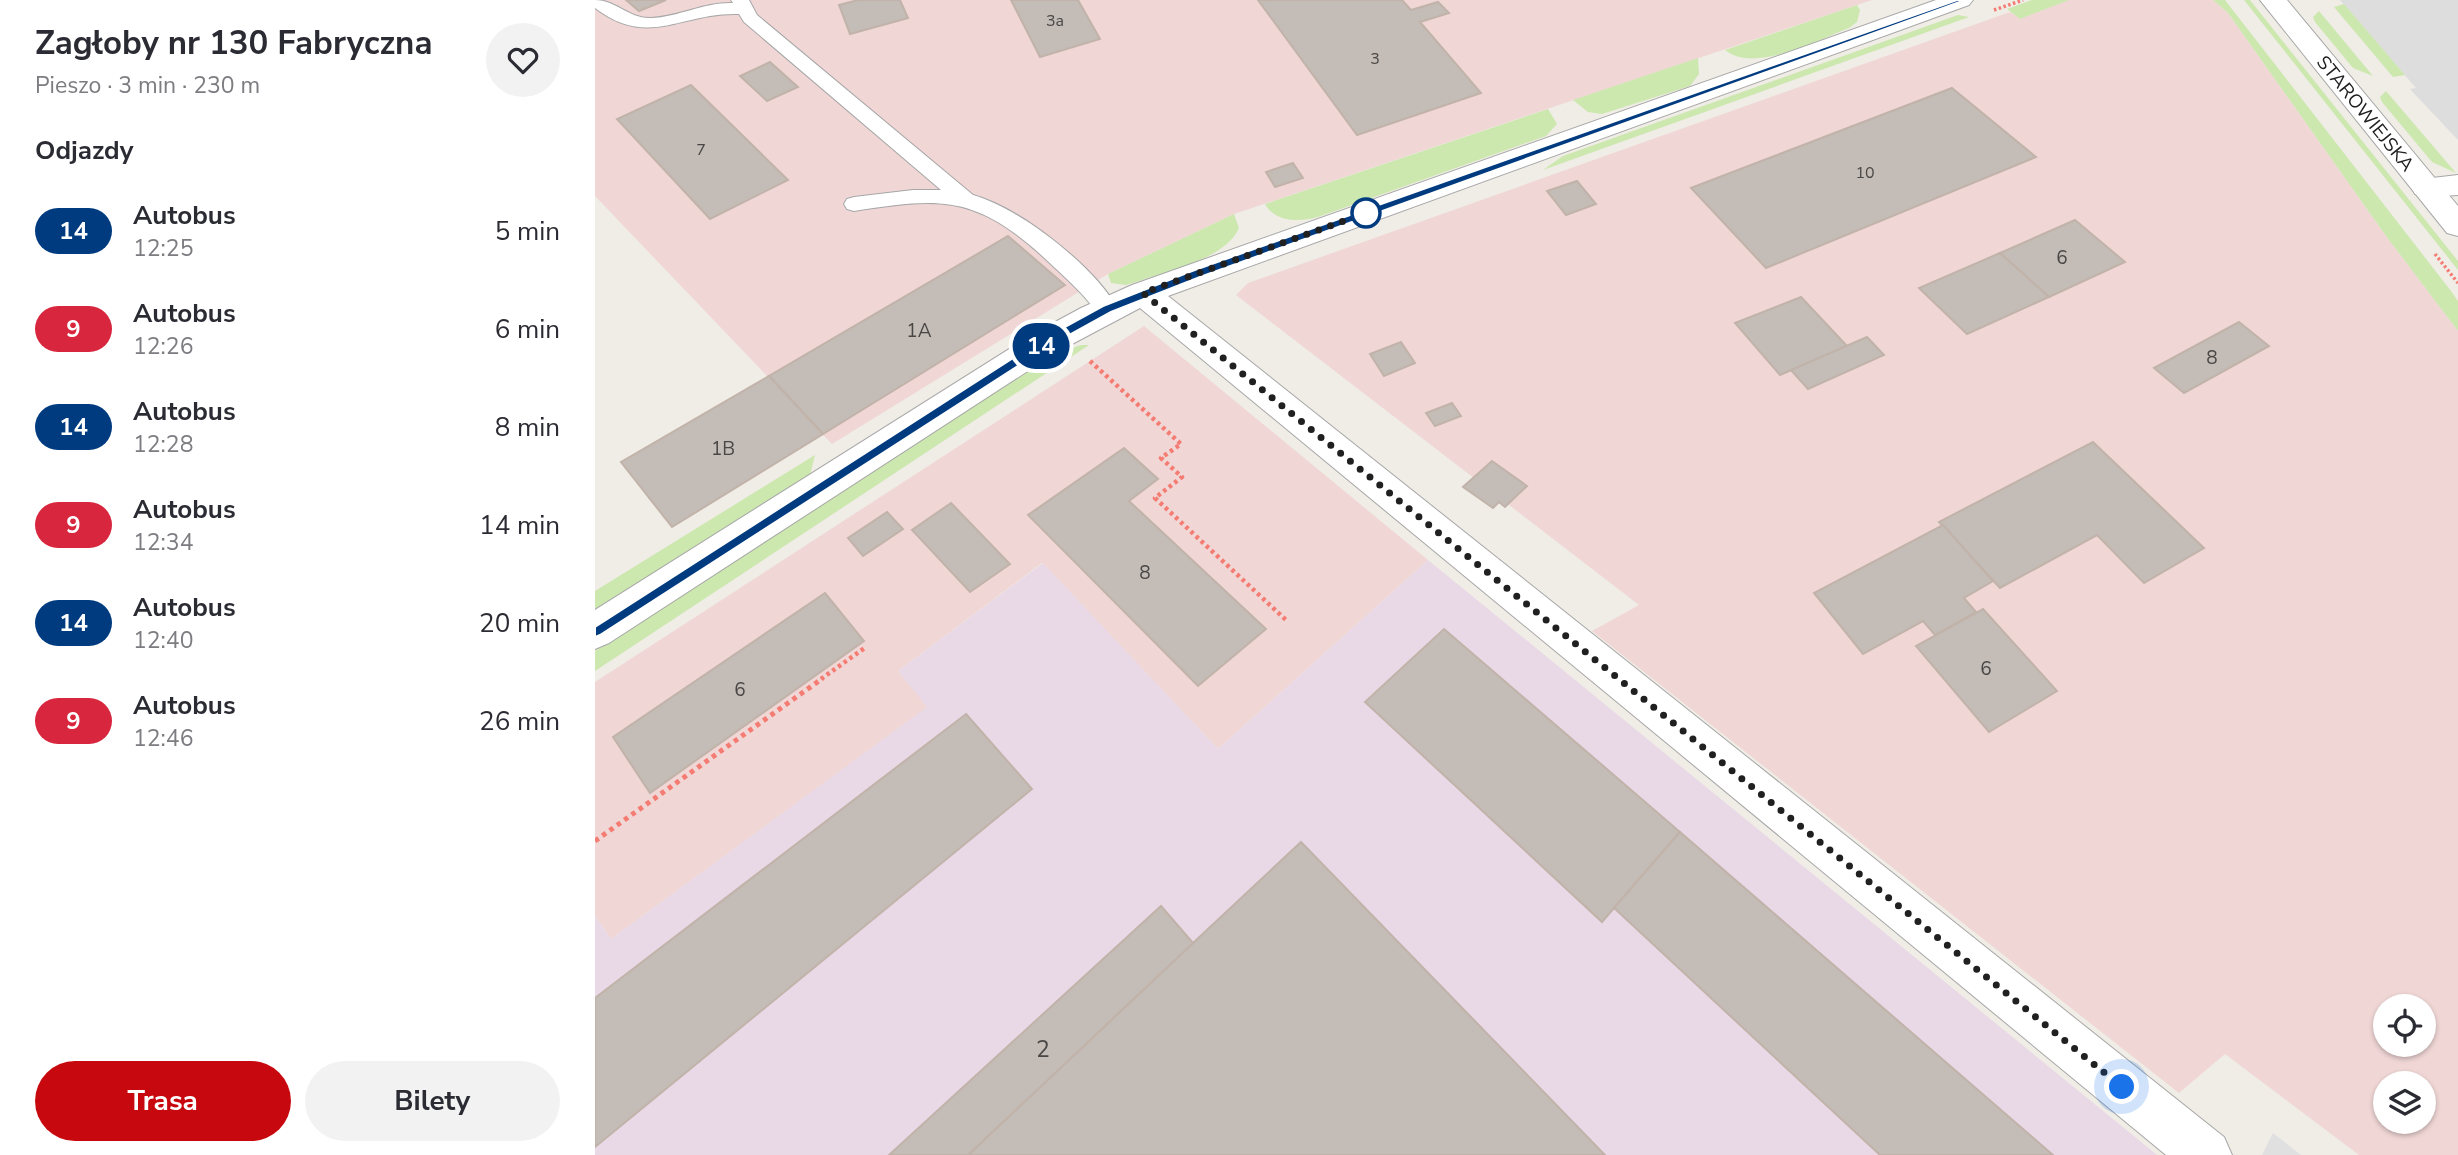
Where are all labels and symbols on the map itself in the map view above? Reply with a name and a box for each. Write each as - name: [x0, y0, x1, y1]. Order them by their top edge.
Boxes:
- house number: 3a: [1046, 10, 1064, 32]
- house number: 3: [1370, 48, 1380, 70]
- street label: STAROWIEJSKA: [2310, 50, 2420, 177]
- house number: 7: [696, 139, 706, 161]
- house number: 10: [1855, 162, 1875, 184]
- unlabelled marker: [1351, 198, 1381, 228]
- house number: 6: [2056, 245, 2068, 271]
- house number: 1A: [906, 318, 932, 344]
- line badge: 14: [1009, 323, 1073, 369]
- house number: 8: [2206, 345, 2218, 371]
- house number: 1B: [711, 436, 735, 462]
- house number: 8: [1139, 560, 1151, 586]
- house number: 6: [1980, 656, 1992, 682]
- house number: 6: [734, 677, 746, 703]
- house number: 2: [1036, 1034, 1050, 1065]
- your location: [2104, 1069, 2139, 1104]

